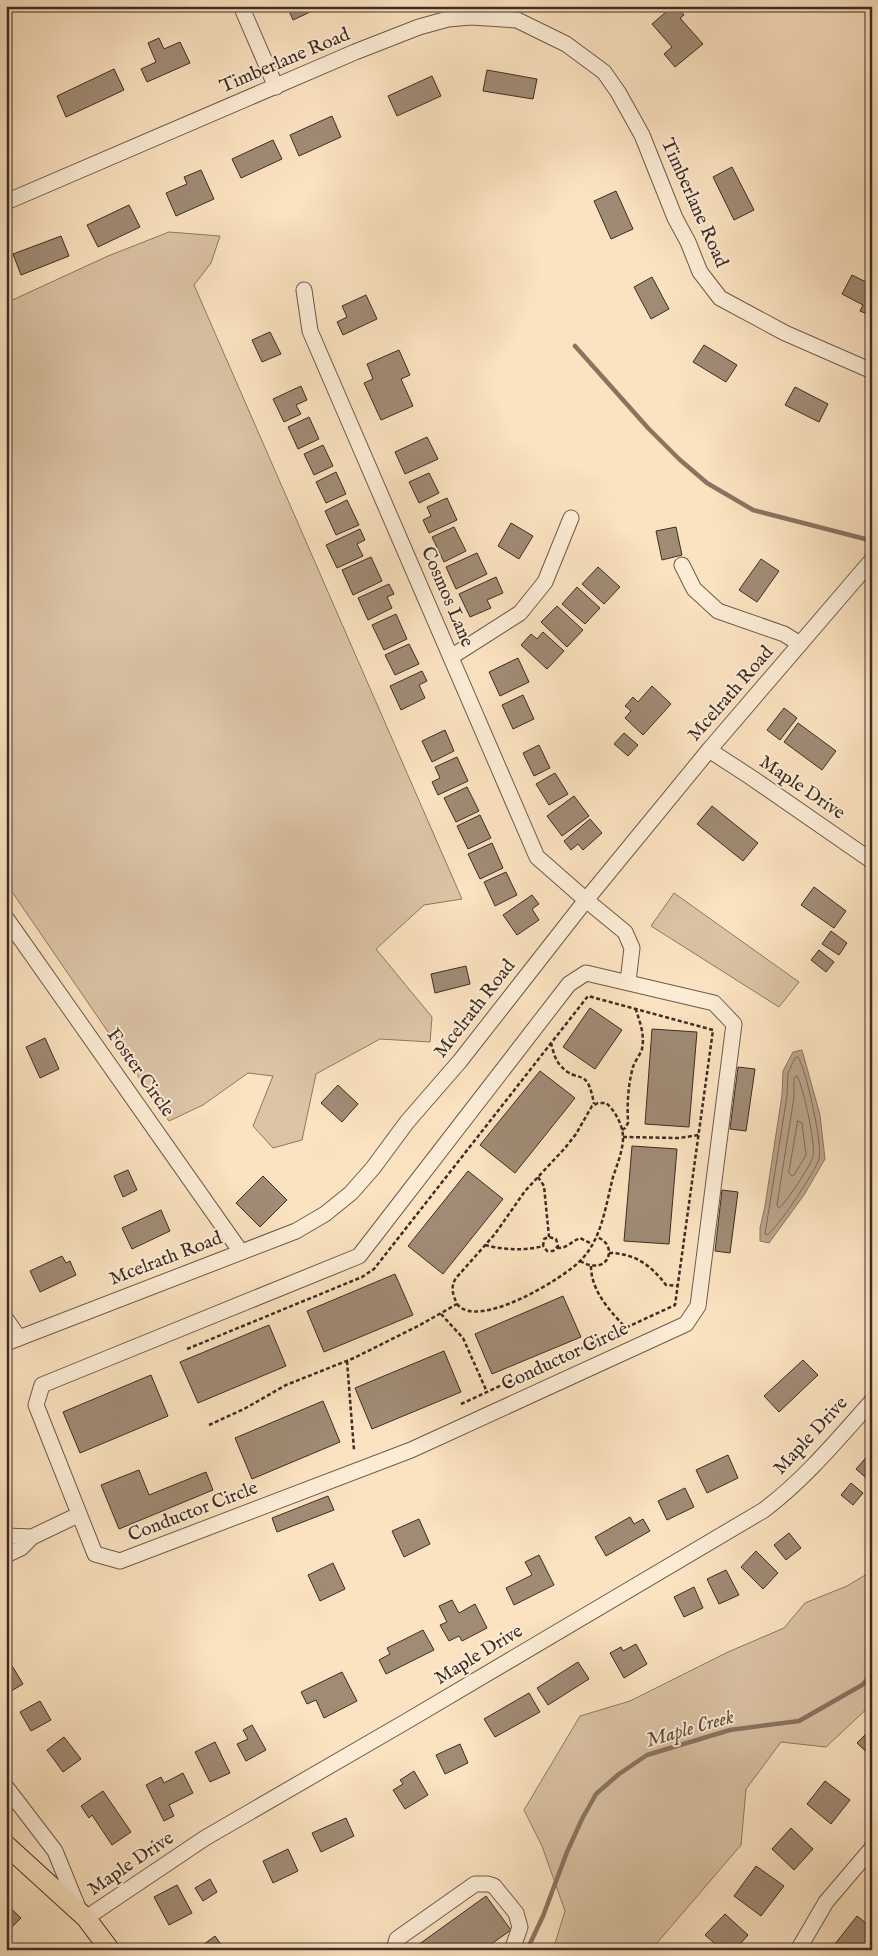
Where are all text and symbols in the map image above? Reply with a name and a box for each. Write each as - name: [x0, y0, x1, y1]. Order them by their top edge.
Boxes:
- street label: Timberlane Road: [216, 23, 354, 99]
- street label: Timberlane Road: [655, 135, 734, 272]
- street label: Cosmos Lane: [415, 543, 479, 651]
- street label: Mcelrath Road: [683, 641, 780, 747]
- street label: Maple Drive: [754, 751, 850, 826]
- street label: Mcelrath Road: [429, 954, 522, 1063]
- street label: Foster Circle: [101, 1024, 179, 1122]
- street label: Mcelrath Road: [106, 1226, 227, 1291]
- street label: Conductor Circle: [498, 1317, 633, 1397]
- street label: Maple Drive: [769, 1392, 854, 1480]
- street label: Conductor Circle: [125, 1476, 262, 1548]
- street label: Maple Drive: [431, 1619, 528, 1691]
- water label: Maple Creek: [643, 1705, 737, 1753]
- street label: Maple Drive: [83, 1826, 179, 1901]

